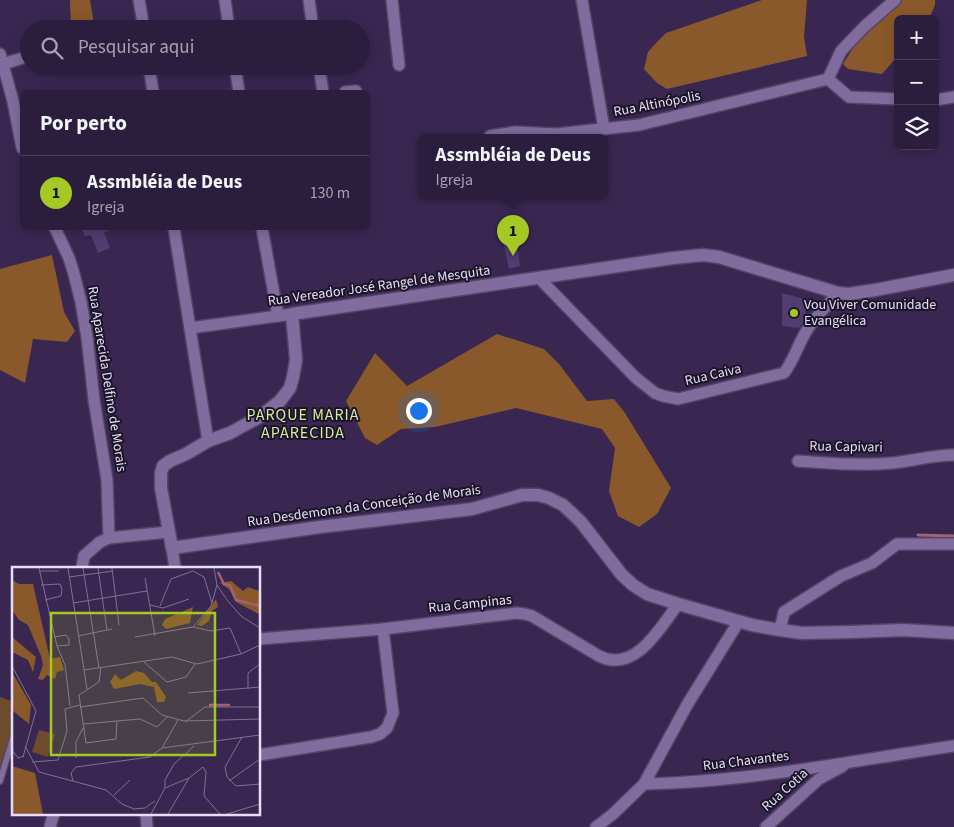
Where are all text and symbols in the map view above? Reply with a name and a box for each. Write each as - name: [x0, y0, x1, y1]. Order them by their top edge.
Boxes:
- map controls: [894, 15, 939, 150]
- button: +: [894, 15, 939, 60]
- search box: [20, 20, 370, 75]
- icon: search: [38, 34, 66, 62]
- text: Pesquisar aqui: [78, 34, 194, 61]
- button: −: [894, 60, 939, 105]
- street label: Rua Altinópolis: [612, 86, 702, 122]
- button: layers: [894, 105, 939, 150]
- text: Por perto: [40, 108, 127, 138]
- popup: [418, 134, 608, 199]
- text: Assmbléia de Deus: [435, 142, 591, 169]
- text: Assmbléia de Deus: [87, 169, 242, 196]
- text: Igreja: [435, 169, 473, 191]
- text: 1: [52, 182, 60, 204]
- text: 130 m: [310, 182, 350, 204]
- text: Igreja: [87, 196, 125, 218]
- pin: 1: [497, 215, 529, 256]
- street label: Rua Vereador José Rangel de Mesquita: [266, 260, 492, 312]
- street label: Rua Aparecida Delfino de Morais: [82, 285, 132, 473]
- place label: Vou Viver Comunidade Evangélica: [804, 295, 936, 331]
- marker: Vou Viver Comunidade Evangélica: [788, 307, 800, 319]
- street label: Rua Caiva: [683, 359, 743, 391]
- your location: [406, 398, 432, 424]
- district label: PARQUE MARIA APARECIDA: [246, 404, 360, 444]
- street label: Rua Capivari: [809, 436, 883, 458]
- street label: Rua Desdemona da Conceição de Morais: [246, 480, 482, 532]
- inset map: [12, 567, 260, 814]
- street label: Rua Campinas: [427, 590, 513, 618]
- street label: Rua Chavantes: [702, 746, 790, 776]
- street label: Rua Cotia: [757, 764, 813, 816]

